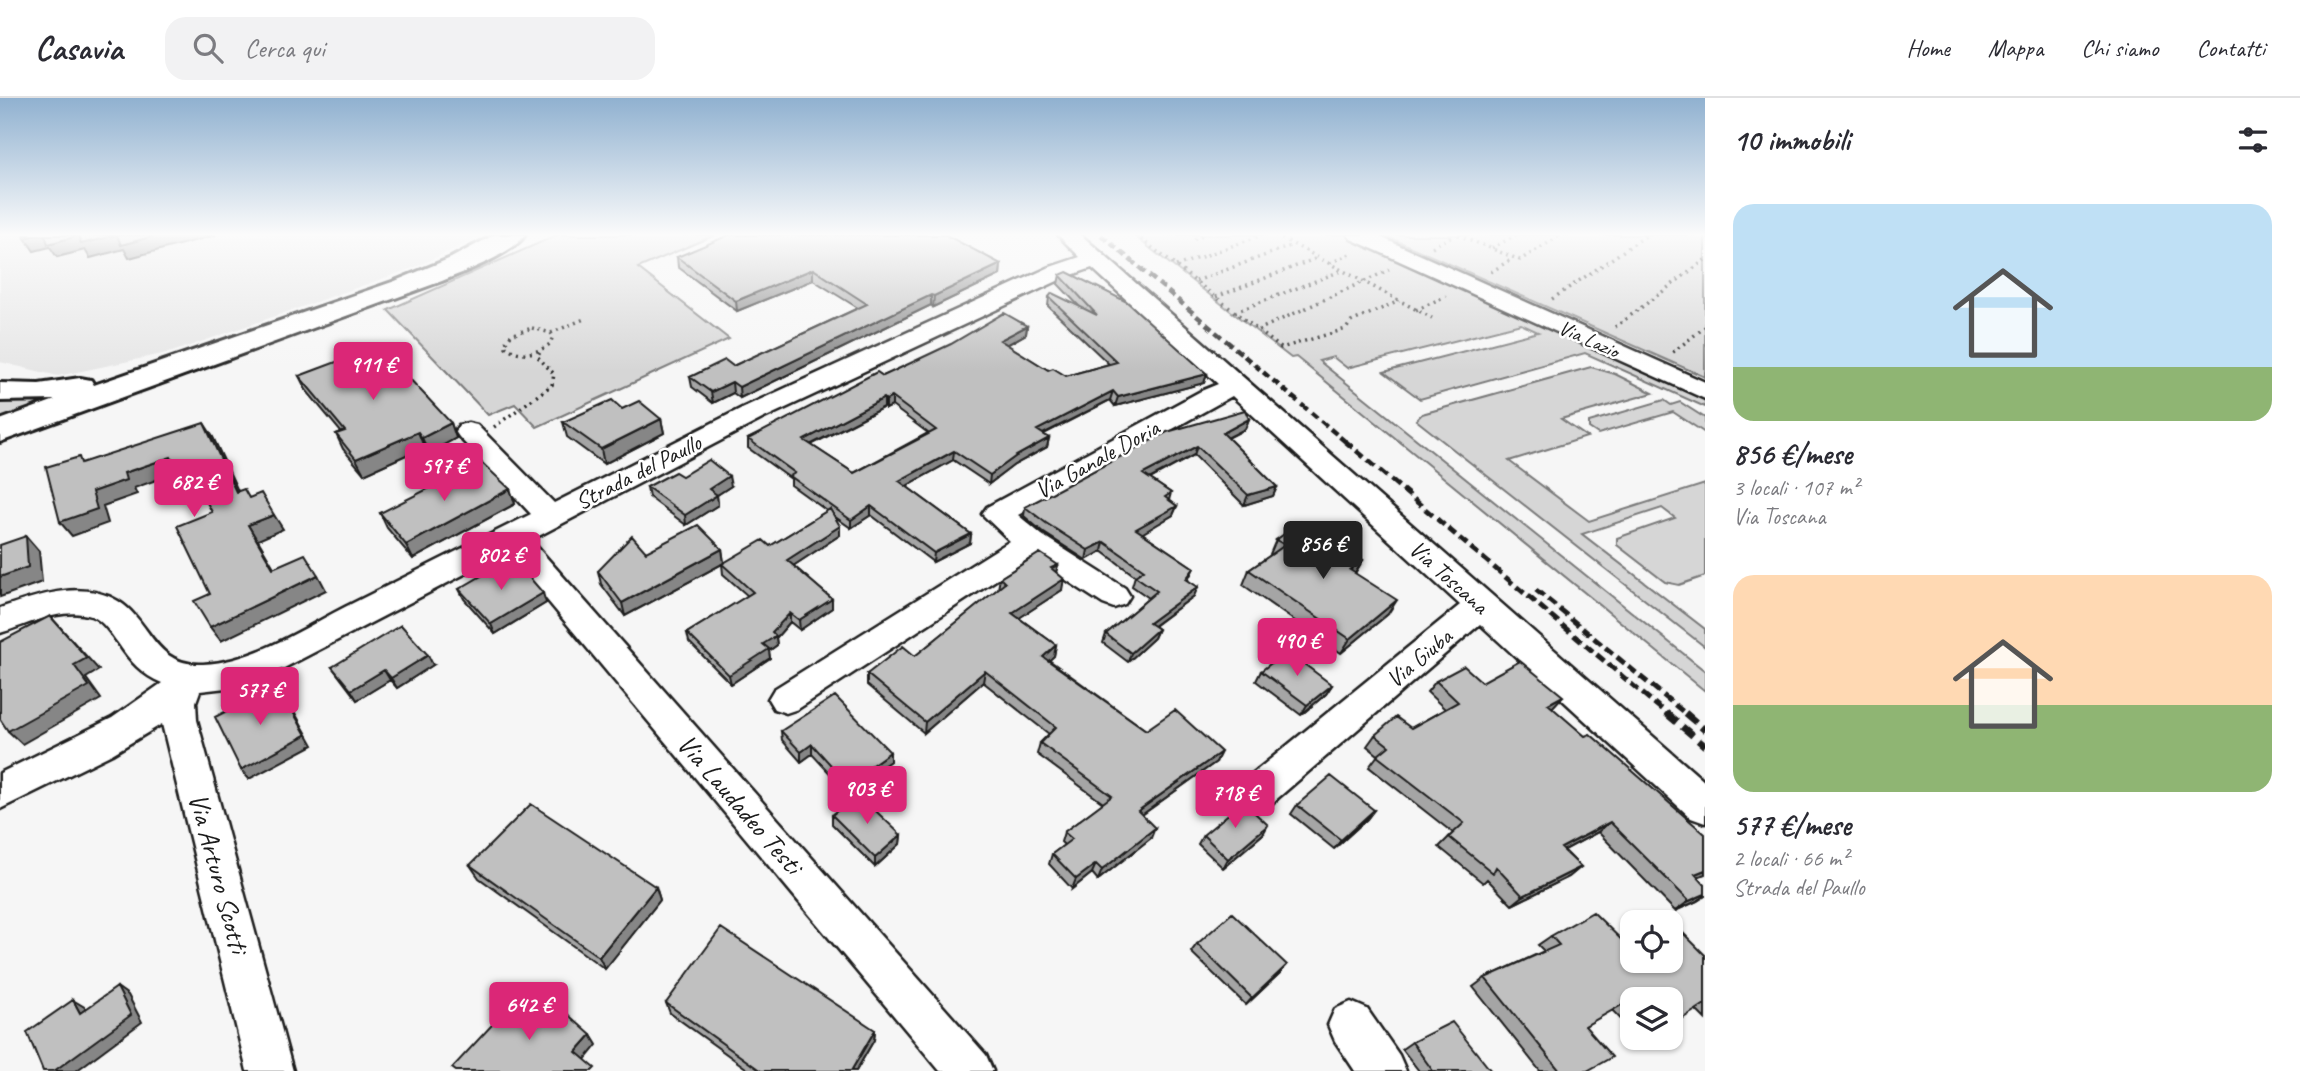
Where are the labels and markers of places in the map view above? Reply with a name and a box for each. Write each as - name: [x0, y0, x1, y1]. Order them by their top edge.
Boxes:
- pin: 911 €: [324, 342, 422, 402]
- pin: 597 €: [395, 444, 493, 503]
- pin: 682 €: [145, 460, 243, 519]
- pin: 856 €: [1274, 522, 1372, 581]
- pin: 802 €: [452, 532, 550, 592]
- pin: 490 €: [1248, 618, 1346, 678]
- pin: 577 €: [211, 668, 309, 727]
- pin: 903 €: [818, 766, 916, 826]
- pin: 718 €: [1186, 770, 1284, 830]
- pin: 642 €: [480, 982, 578, 1042]

